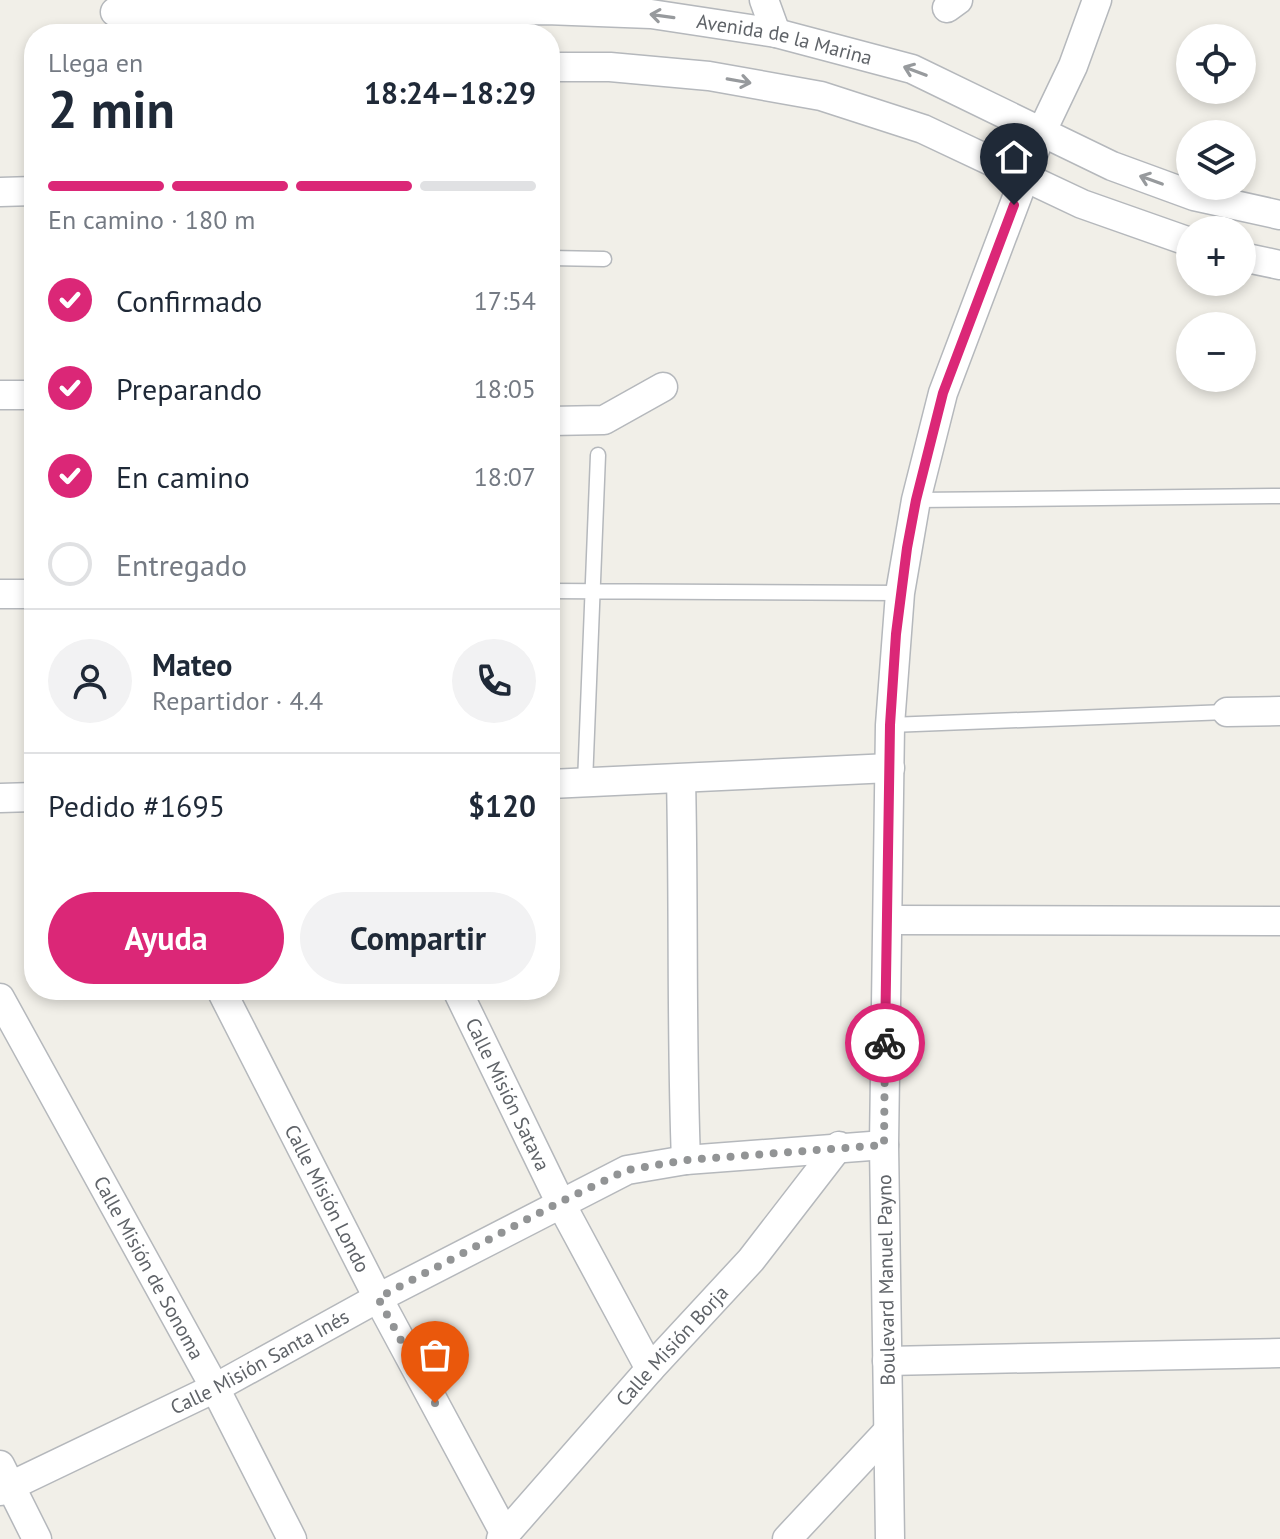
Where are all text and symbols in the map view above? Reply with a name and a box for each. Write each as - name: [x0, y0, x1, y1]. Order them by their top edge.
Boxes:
- one-way arrow: [649, 8, 675, 23]
- street label: Avenida de la Marina: [695, 8, 875, 71]
- map controls: [1176, 24, 1256, 392]
- button: locate: [1176, 24, 1256, 104]
- text: Llega en: [48, 46, 143, 79]
- one-way arrow: [903, 63, 928, 77]
- text: 18:24–18:29: [364, 73, 536, 112]
- one-way arrow: [726, 74, 751, 89]
- text: 2 min: [48, 75, 175, 142]
- button: layers: [1176, 120, 1256, 200]
- pin: [980, 123, 1048, 205]
- icon: home: [992, 135, 1036, 179]
- one-way arrow: [1139, 172, 1164, 186]
- text: En camino · 180 m: [48, 203, 255, 236]
- button: +: [1176, 216, 1256, 296]
- icon: check: [48, 278, 92, 322]
- text: Confirmado: [116, 281, 262, 320]
- text: 17:54: [474, 284, 536, 317]
- button: −: [1176, 312, 1256, 392]
- icon: check: [48, 366, 92, 410]
- text: Preparando: [116, 369, 262, 408]
- text: 18:05: [474, 372, 536, 405]
- icon: check: [48, 454, 92, 498]
- text: En camino: [116, 457, 250, 496]
- text: 18:07: [474, 460, 536, 493]
- text: Entregado: [116, 545, 247, 584]
- button: person: [48, 639, 132, 723]
- button: phone: [452, 639, 536, 723]
- text: Mateo: [152, 645, 232, 684]
- text: Repartidor · 4.4: [152, 684, 323, 717]
- text: Pedido #1695: [48, 786, 225, 825]
- text: $120: [468, 786, 536, 825]
- button: Ayuda: [48, 892, 284, 984]
- button: Compartir: [300, 892, 536, 984]
- courier: [845, 1003, 925, 1083]
- street label: Calle Misión Satava: [459, 1014, 556, 1175]
- icon: bike: [863, 1021, 907, 1065]
- street label: Calle Misión Londo: [279, 1120, 376, 1277]
- street label: Calle Misión de Sonoma: [88, 1171, 210, 1364]
- street label: Boulevard Manuel Payno: [871, 1174, 901, 1386]
- street label: Calle Misión Borja: [610, 1280, 734, 1412]
- street label: Calle Misión Santa Inés: [166, 1304, 354, 1420]
- pin: [401, 1321, 469, 1403]
- icon: bag: [413, 1333, 457, 1377]

